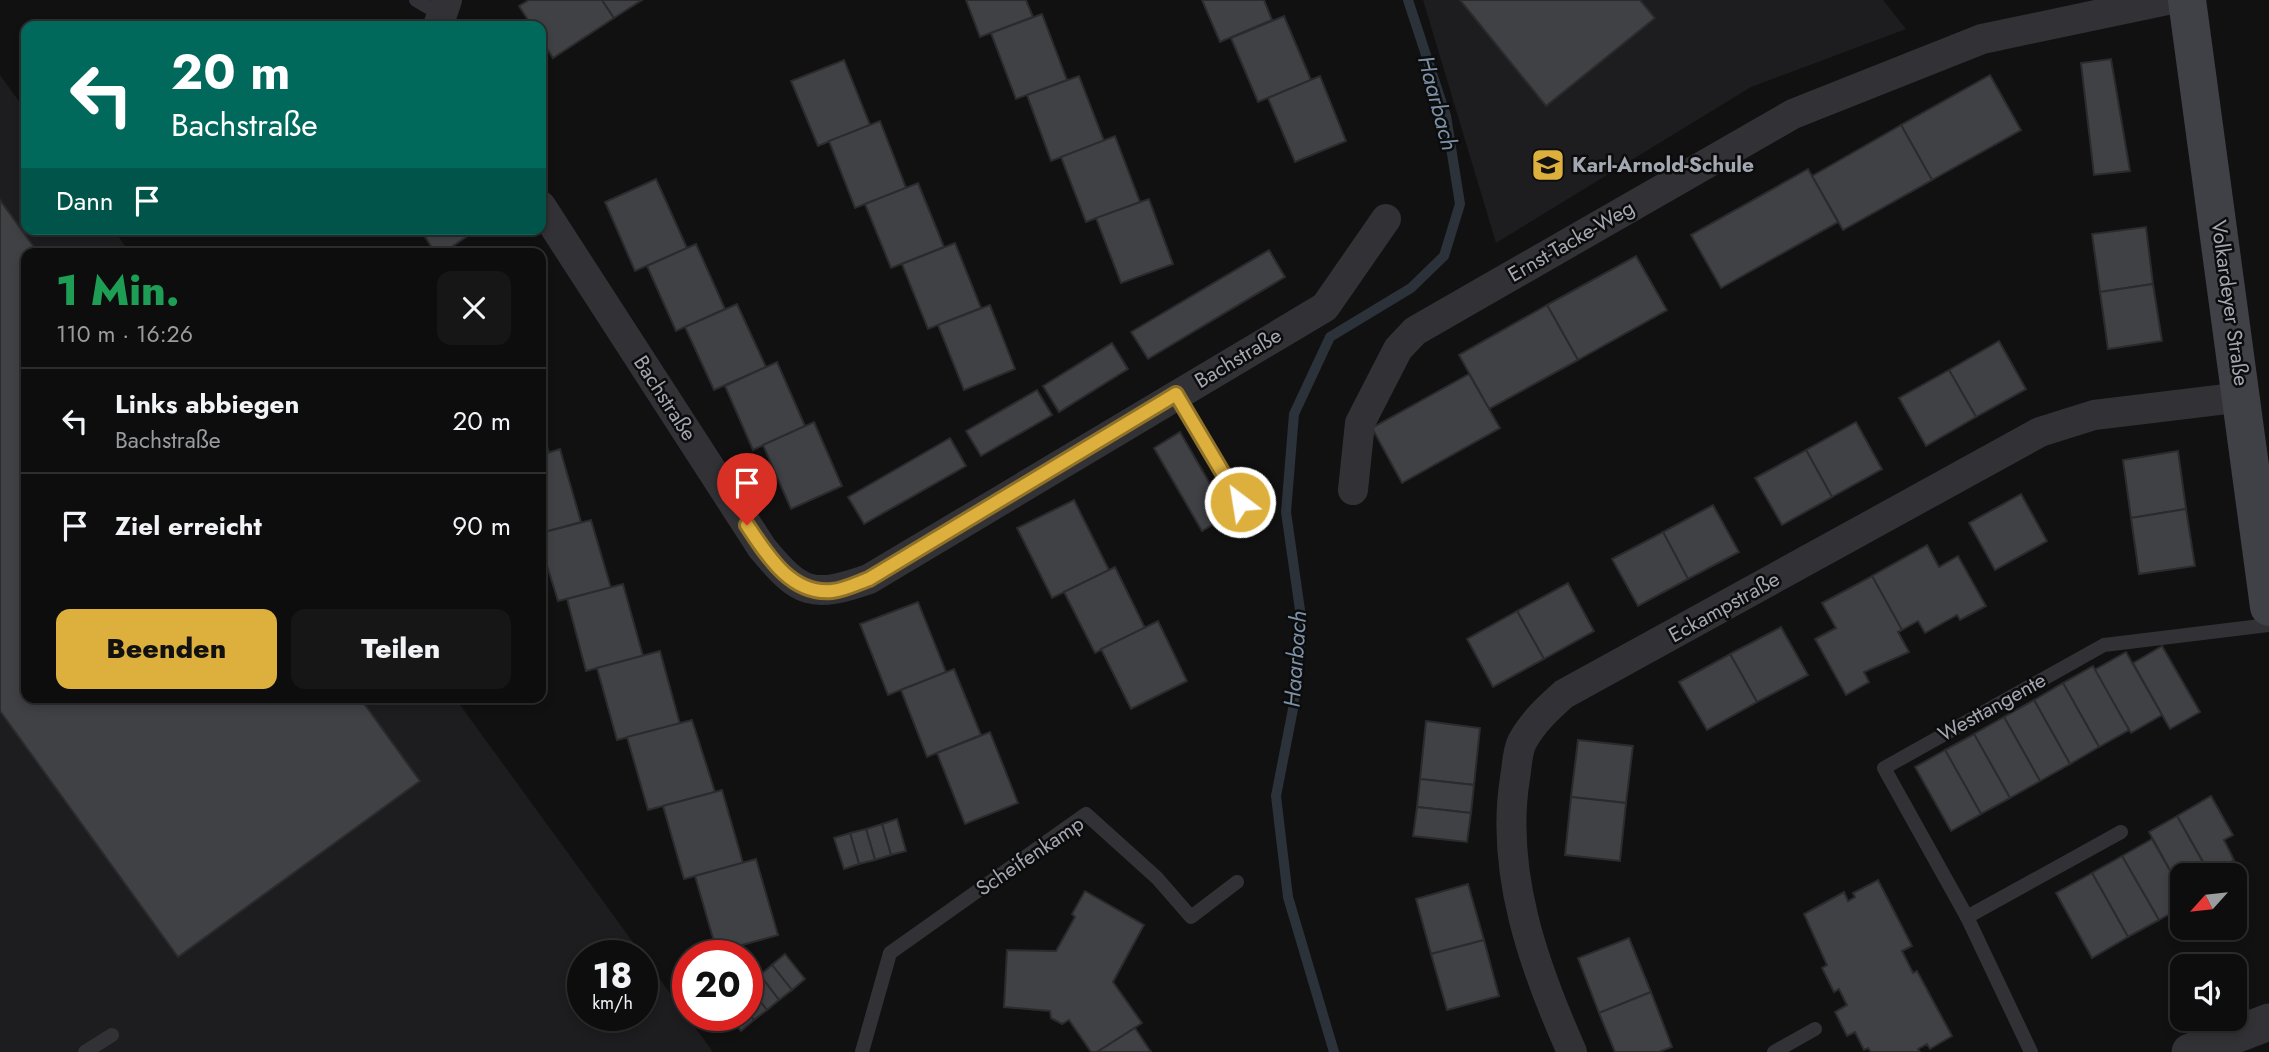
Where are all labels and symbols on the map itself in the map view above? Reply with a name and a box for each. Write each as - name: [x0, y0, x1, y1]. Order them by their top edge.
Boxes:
- water label: Haarbach: [1409, 52, 1467, 154]
- school or university icon: Karl-Arnold-Schule: [1529, 146, 1567, 184]
- place label: Karl-Arnold-Schule: [1572, 150, 1754, 180]
- street label: Ernst-Tacke-Weg: [1502, 193, 1640, 289]
- street label: Volkardeyer Straße: [2204, 218, 2257, 388]
- street label: Bachstraße: [1189, 320, 1287, 396]
- street label: Bachstraße: [626, 349, 704, 447]
- pin: [717, 453, 777, 525]
- position arrow: [1203, 465, 1277, 539]
- street label: Eckampstraße: [1663, 564, 1785, 650]
- water label: Haarbach: [1275, 609, 1315, 709]
- street label: Westtangente: [1933, 665, 2052, 749]
- street label: Scheifenkamp: [970, 809, 1090, 903]
- north arrow: [2170, 863, 2247, 940]
- speed limit sign: 20: [672, 940, 763, 1031]

